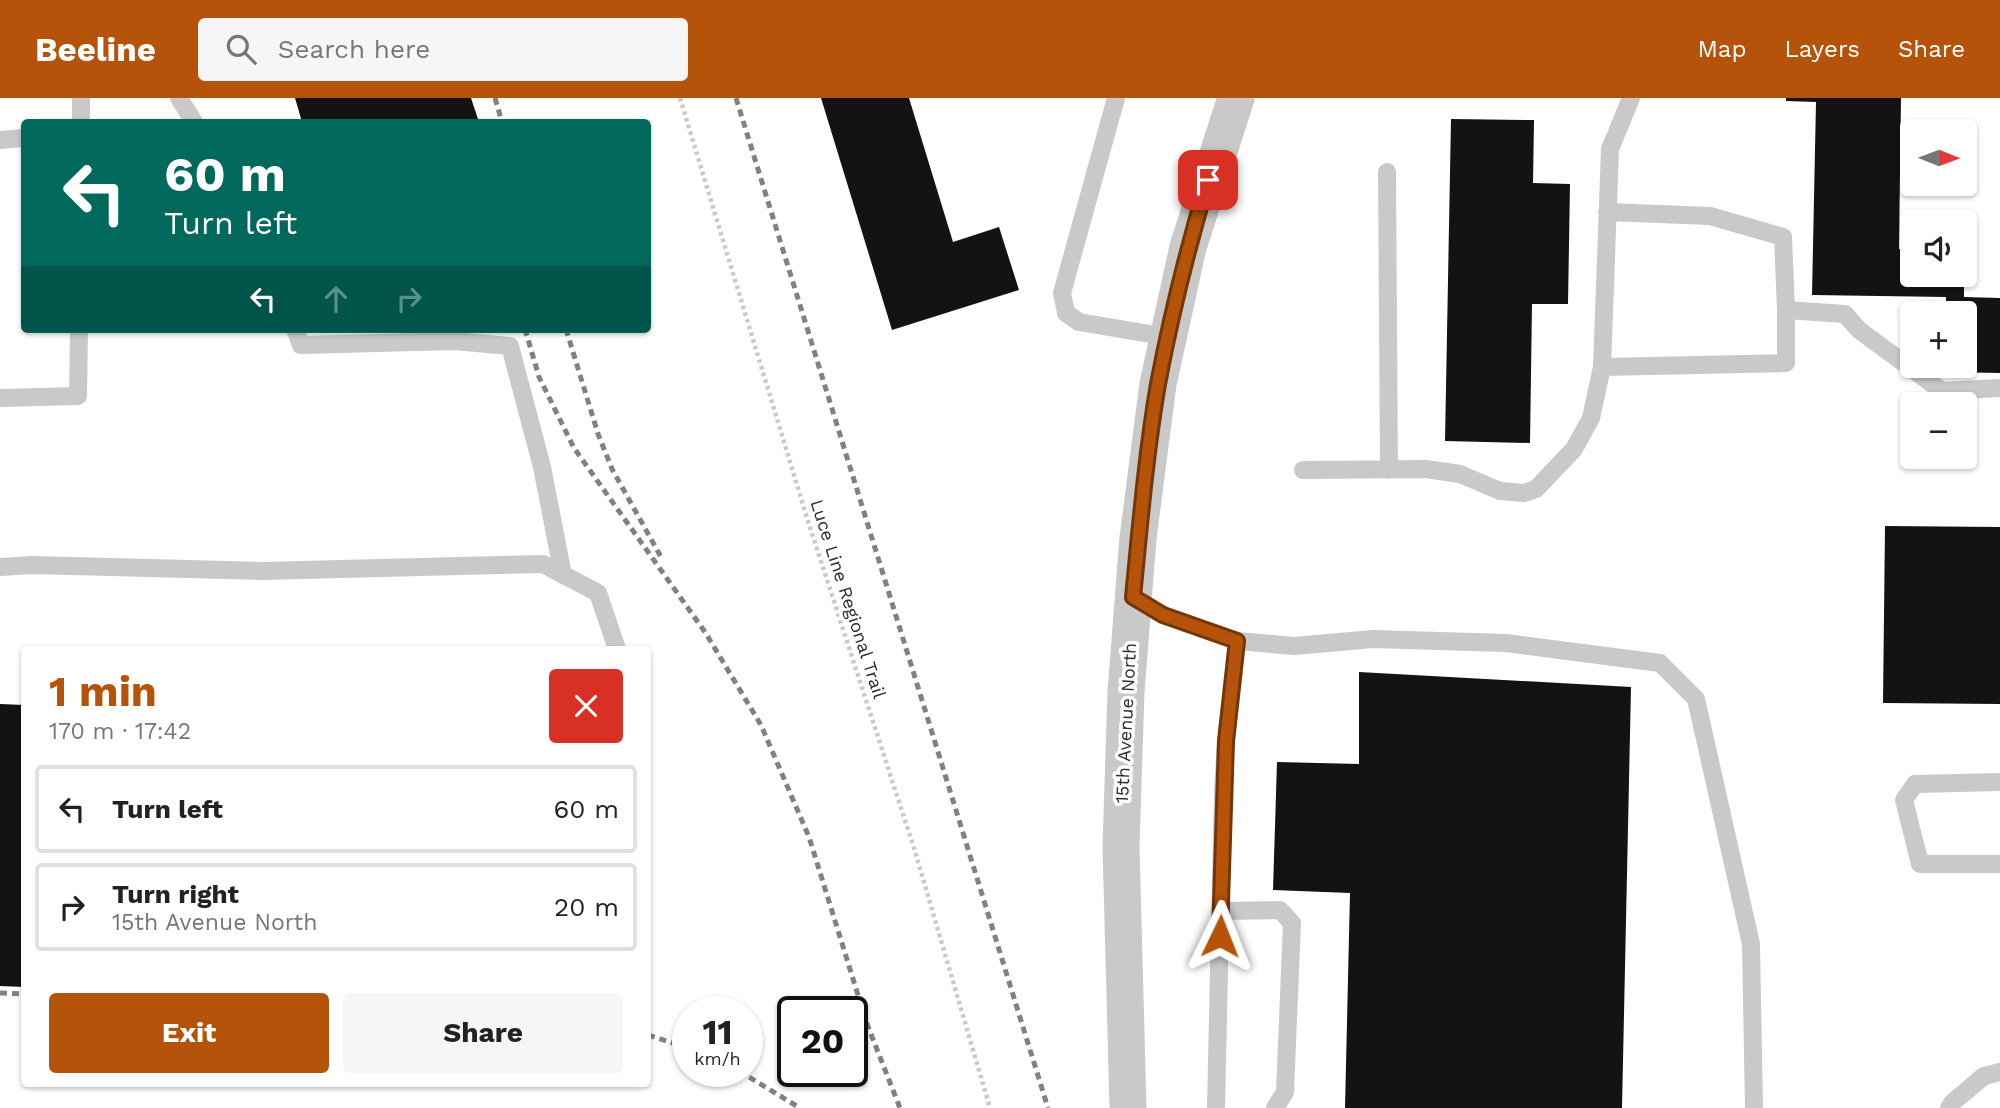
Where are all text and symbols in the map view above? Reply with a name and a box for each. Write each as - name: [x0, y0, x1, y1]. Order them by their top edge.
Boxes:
- search box: [198, 18, 688, 81]
- text: Beeline: [35, 30, 156, 69]
- icon: search: [222, 30, 260, 68]
- text: Search here: [278, 34, 430, 64]
- text: Map: [1698, 35, 1746, 63]
- text: Layers: [1784, 35, 1860, 63]
- text: Share: [1898, 35, 1965, 63]
- north arrow: [1900, 119, 1978, 196]
- map controls: [1900, 119, 1977, 469]
- text: 60 m: [164, 145, 286, 203]
- icon: left: [49, 147, 140, 238]
- pin: [1178, 150, 1238, 210]
- icon: arrive: [1189, 161, 1227, 199]
- text: Turn left: [164, 204, 297, 242]
- button: sound: [1900, 210, 1977, 287]
- icon: left: [244, 280, 282, 318]
- icon: ahead: [317, 280, 355, 318]
- icon: right: [390, 280, 428, 318]
- button: +: [1900, 301, 1977, 378]
- button: −: [1900, 392, 1977, 469]
- street label: Luce Line Regional Trail: [806, 497, 891, 701]
- street label: 15th Avenue North: [1111, 642, 1140, 804]
- text: 1 min: [49, 667, 157, 716]
- button: close: [549, 669, 623, 743]
- text: 170 m · 17:42: [49, 718, 191, 745]
- icon: left: [53, 790, 91, 828]
- text: Turn left: [112, 794, 223, 824]
- text: 60 m: [553, 794, 619, 824]
- text: Turn right: [112, 879, 239, 909]
- icon: right: [53, 888, 91, 926]
- text: 20 m: [554, 892, 619, 922]
- position arrow: [1183, 899, 1257, 973]
- text: 15th Avenue North: [112, 909, 317, 936]
- button: Exit: [49, 993, 329, 1073]
- button: Share: [343, 993, 623, 1073]
- speed limit sign: 20: [777, 996, 868, 1087]
- text: 11: [702, 1011, 733, 1053]
- text: km/h: [694, 1048, 741, 1069]

